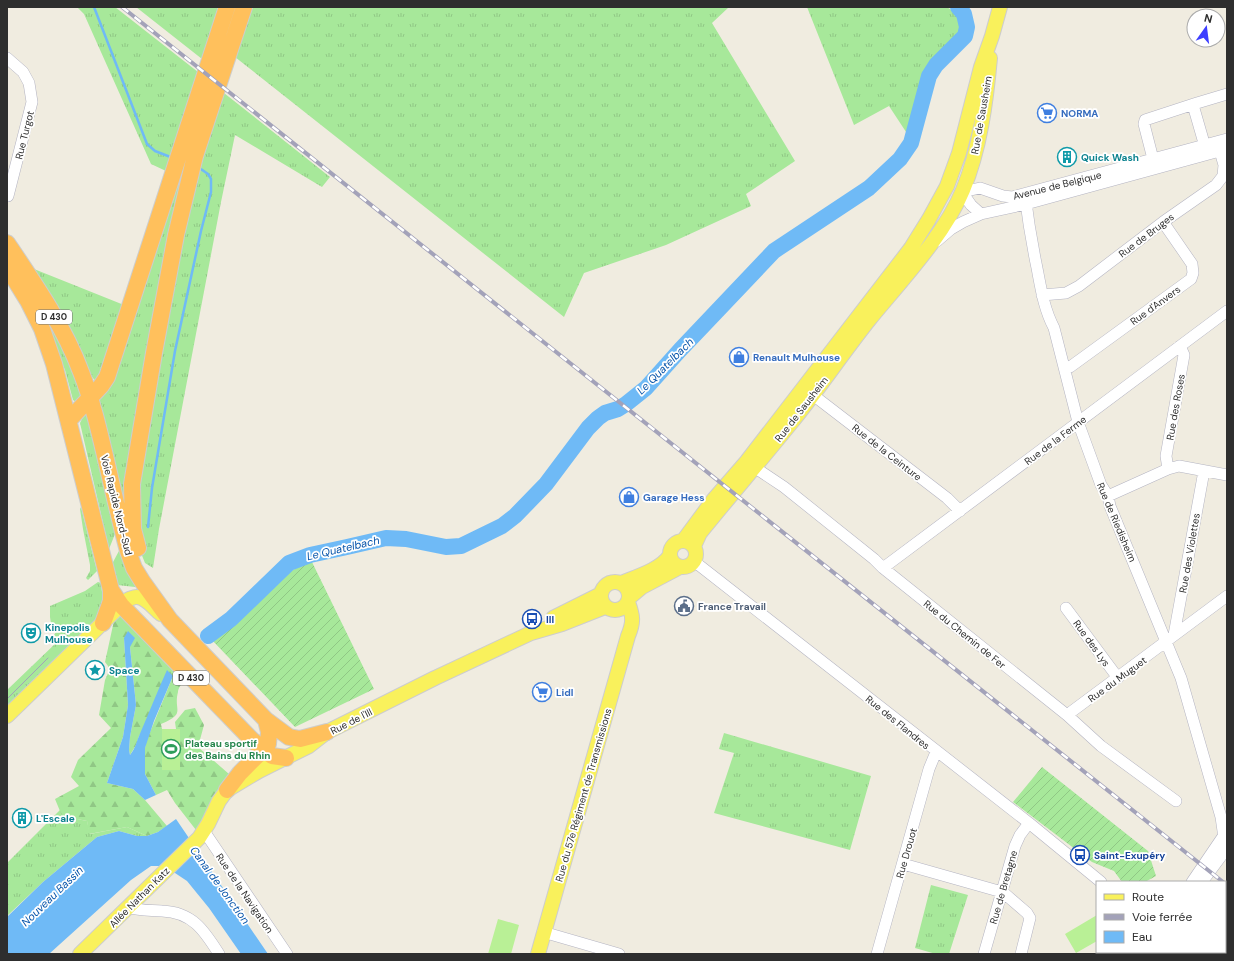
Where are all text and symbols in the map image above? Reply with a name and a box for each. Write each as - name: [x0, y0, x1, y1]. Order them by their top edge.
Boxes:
- north arrow: [1186, 8, 1226, 48]
- text: N: [1203, 11, 1214, 26]
- street label: Rue de Sausheim: [968, 75, 995, 155]
- supermarket icon: NORMA: [1036, 102, 1058, 124]
- place label: NORMA: [1061, 107, 1098, 120]
- street label: Rue Turgot: [12, 109, 37, 161]
- building icon: Quick Wash: [1056, 146, 1078, 168]
- place label: Quick Wash: [1081, 151, 1139, 164]
- street label: Avenue de Belgique: [1011, 168, 1103, 203]
- street label: Rue de Bruges: [1116, 210, 1177, 261]
- street label: Rue d'Anvers: [1128, 283, 1183, 328]
- road number: D 430: [36, 310, 72, 324]
- water label: Le Quatelbach: [634, 335, 696, 397]
- shop icon: Renault Mulhouse: [728, 346, 750, 368]
- place label: Renault Mulhouse: [753, 351, 840, 364]
- street label: Rue des Roses: [1163, 373, 1188, 441]
- street label: Rue de Sausheim: [772, 374, 831, 445]
- street label: Rue de la Ferme: [1022, 413, 1089, 468]
- street label: Rue de la Ceinture: [849, 421, 924, 484]
- street label: Voie Rapide Nord-Sud: [98, 454, 135, 557]
- street label: Rue de Riedisheim: [1094, 480, 1139, 564]
- shop icon: Garage Hess: [618, 486, 640, 508]
- place label: Garage Hess: [643, 491, 705, 504]
- street label: Rue des Violettes: [1176, 512, 1203, 594]
- water label: Le Quatelbach: [305, 533, 381, 563]
- public building icon: France Travail: [673, 595, 695, 617]
- street label: Rue du Chemin de Fer: [921, 597, 1009, 672]
- place label: France Travail: [698, 600, 766, 613]
- bus stop icon: Ill: [521, 608, 543, 630]
- place label: Ill: [546, 613, 554, 626]
- street label: Rue des Lys: [1070, 617, 1113, 669]
- place label: Kinepolis Mulhouse: [45, 621, 92, 646]
- theatre icon: Kinepolis Mulhouse: [20, 622, 42, 644]
- street label: Rue du Muguet: [1085, 654, 1149, 705]
- place icon: Space: [84, 659, 106, 681]
- place label: Space: [109, 664, 140, 677]
- road number: D 430: [173, 671, 209, 685]
- supermarket icon: Lidl: [531, 681, 553, 703]
- place label: Lidl: [556, 686, 574, 699]
- street label: Rue des Flandres: [863, 693, 932, 752]
- street label: Rue de l'Ill: [328, 705, 374, 738]
- street label: Rue du 57e Régiment de Transmissions: [552, 707, 615, 883]
- place label: Plateau sportif des Bains du Rhin: [185, 737, 271, 762]
- sports icon: Plateau sportif des Bains du Rhin: [160, 738, 182, 760]
- building icon: L'Escale: [11, 807, 33, 829]
- place label: L'Escale: [36, 812, 75, 825]
- street label: Rue Drouot: [893, 826, 920, 880]
- water label: Canal de Jonction: [187, 843, 253, 927]
- bus stop icon: Saint-Exupéry: [1069, 844, 1091, 866]
- street label: Rue de Bretagne: [987, 848, 1020, 925]
- place label: Saint-Exupéry: [1094, 849, 1165, 862]
- street label: Rue de la Navigation: [213, 851, 276, 936]
- water label: Nouveau Bassin: [18, 863, 86, 929]
- street label: Allée Nathan Katz: [106, 864, 173, 930]
- legend: [1096, 881, 1226, 953]
- text: Route: [1132, 889, 1164, 905]
- text: Voie ferrée: [1132, 909, 1192, 925]
- text: Eau: [1132, 929, 1152, 945]

